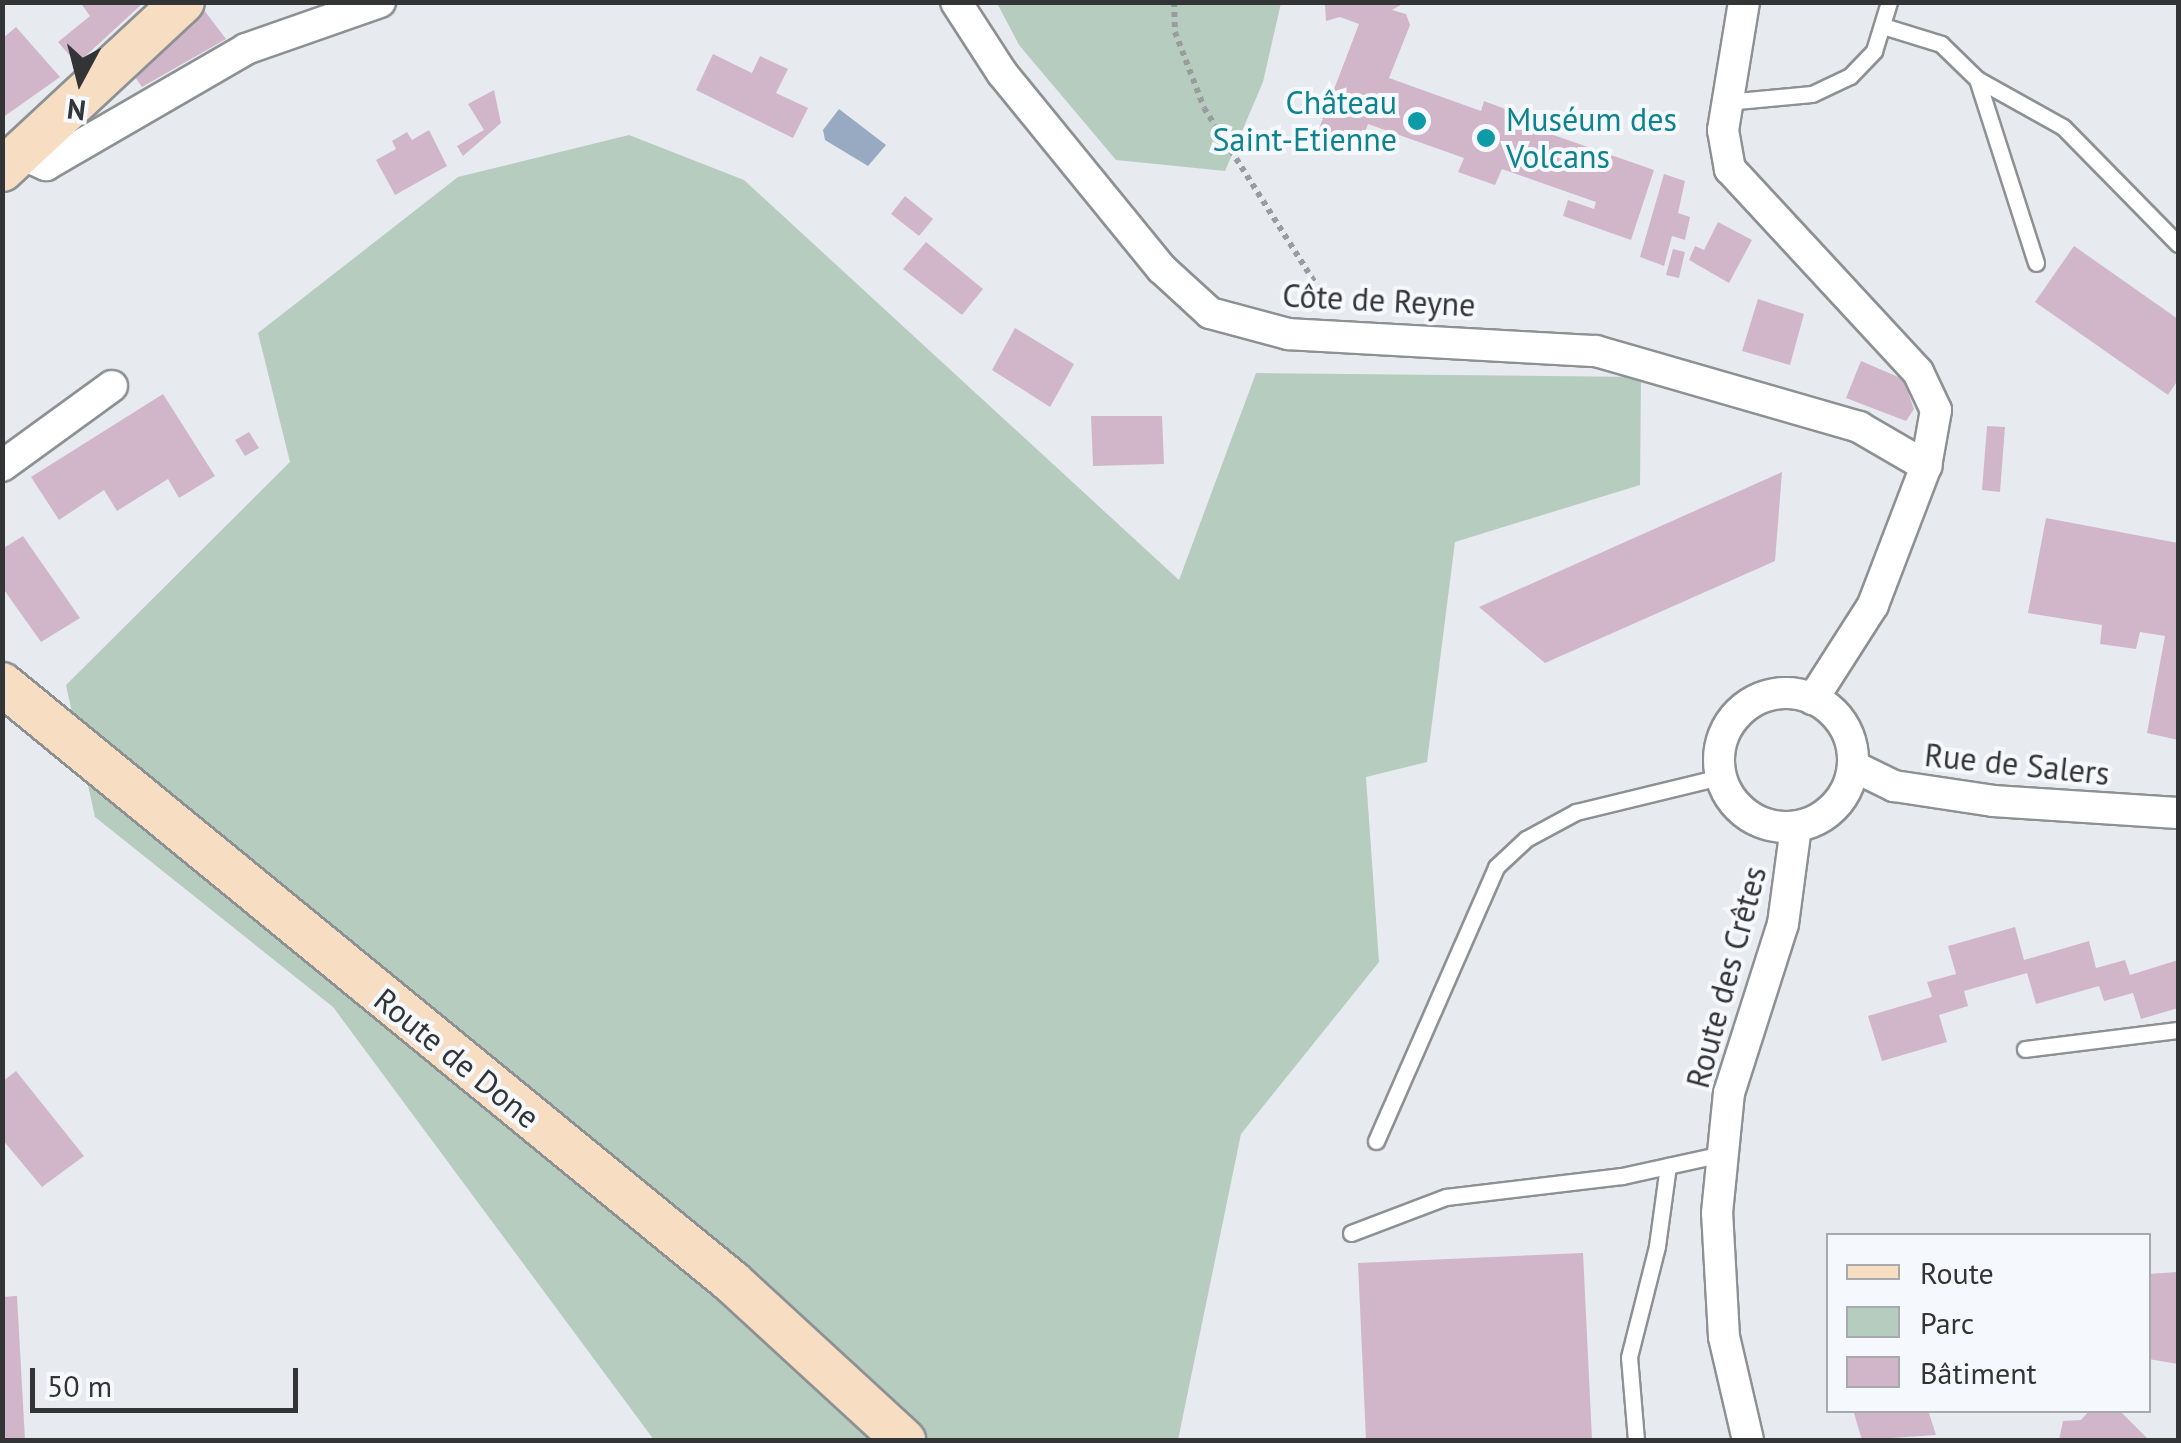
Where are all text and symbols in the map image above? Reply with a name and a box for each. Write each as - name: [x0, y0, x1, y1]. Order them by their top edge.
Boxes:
- north arrow: [30, 30, 130, 130]
- place label: Château Saint-Etienne: [1213, 84, 1397, 159]
- text: N: [65, 91, 88, 130]
- place label: Muséum des Volcans: [1506, 101, 1677, 176]
- marker: Château Saint-Etienne: [1406, 110, 1428, 132]
- marker: Muséum des Volcans: [1475, 127, 1497, 149]
- street label: Côte de Reyne: [1281, 276, 1477, 324]
- street label: Rue de Salers: [1923, 735, 2111, 793]
- street label: Route des Crêtes: [1678, 862, 1774, 1092]
- street label: Route de Done: [367, 980, 547, 1136]
- legend: [1826, 1233, 2151, 1413]
- text: Route: [1920, 1253, 1994, 1292]
- text: Parc: [1920, 1303, 1974, 1342]
- scale bar: [35, 1348, 302, 1410]
- text: Bâtiment: [1920, 1353, 2037, 1392]
- text: 50 m: [47, 1366, 112, 1405]

